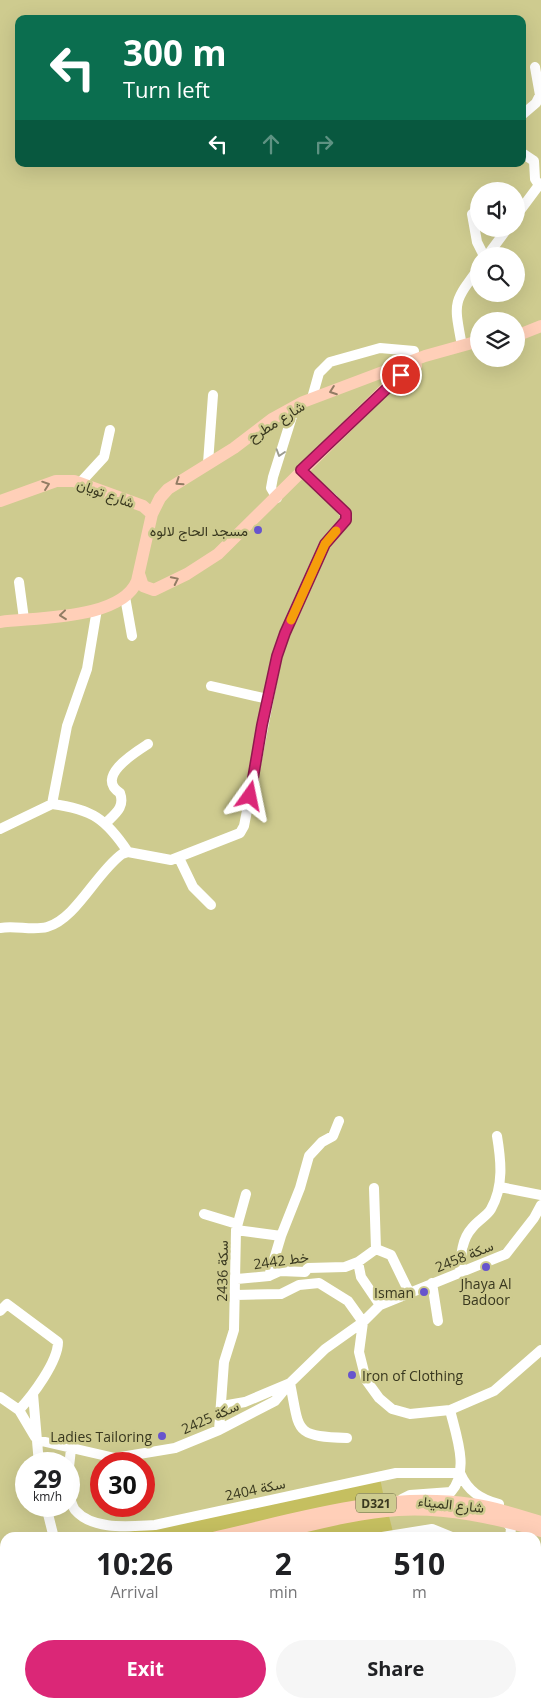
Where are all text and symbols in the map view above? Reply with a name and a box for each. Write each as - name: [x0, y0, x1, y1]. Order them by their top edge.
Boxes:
- text: 300 m: [123, 29, 227, 76]
- icon: left: [40, 35, 105, 100]
- text: Turn left: [123, 74, 210, 104]
- icon: left: [204, 130, 232, 158]
- icon: ahead: [257, 130, 285, 158]
- icon: right: [310, 130, 338, 158]
- map controls: [470, 182, 525, 367]
- button: sound: [470, 182, 525, 237]
- button: search: [470, 247, 525, 302]
- button: layers: [470, 312, 525, 367]
- pin: [380, 354, 422, 396]
- icon: arrive: [387, 361, 415, 389]
- one-way arrow: [330, 385, 338, 395]
- street label: شارع مطرح: [244, 396, 309, 448]
- one-way arrow: [276, 448, 286, 456]
- street label: شارع تويان: [74, 474, 137, 514]
- one-way arrow: [175, 476, 185, 485]
- one-way arrow: [41, 481, 50, 491]
- place label: مسجد الحاج لالوه: [150, 521, 248, 542]
- marker: مسجد الحاج لالوه: [252, 524, 264, 536]
- one-way arrow: [170, 576, 179, 586]
- one-way arrow: [59, 609, 67, 620]
- position arrow: [223, 769, 275, 821]
- street label: سكة 2458: [432, 1236, 496, 1276]
- street label: سكة 2436: [212, 1240, 232, 1302]
- street label: 2442 خط: [252, 1247, 310, 1273]
- marker: Jhaya Al Badoor: [480, 1261, 492, 1273]
- place label: Jhaya Al Badoor: [459, 1274, 511, 1309]
- place label: Isman: [374, 1283, 414, 1302]
- marker: Isman: [418, 1286, 430, 1298]
- place label: Iron of Clothing: [362, 1366, 464, 1385]
- marker: Iron of Clothing: [346, 1369, 358, 1381]
- street label: سكة 2425: [178, 1396, 242, 1438]
- place label: Ladies Tailoring: [50, 1427, 152, 1446]
- marker: Ladies Tailoring: [156, 1430, 168, 1442]
- speed limit sign: 30: [90, 1452, 155, 1517]
- text: 29: [33, 1461, 62, 1495]
- street label: سكة 2404: [223, 1473, 287, 1505]
- text: km/h: [33, 1488, 62, 1505]
- street label: شارع الميناء: [417, 1491, 485, 1519]
- road number: D321: [356, 1494, 396, 1512]
- text: 10:26: [96, 1543, 173, 1584]
- text: 2: [275, 1543, 292, 1584]
- text: 510: [394, 1543, 445, 1584]
- text: Arrival: [110, 1581, 159, 1603]
- text: min: [269, 1581, 298, 1603]
- text: m: [412, 1581, 427, 1603]
- button: Exit: [25, 1640, 266, 1698]
- button: Share: [276, 1640, 516, 1698]

